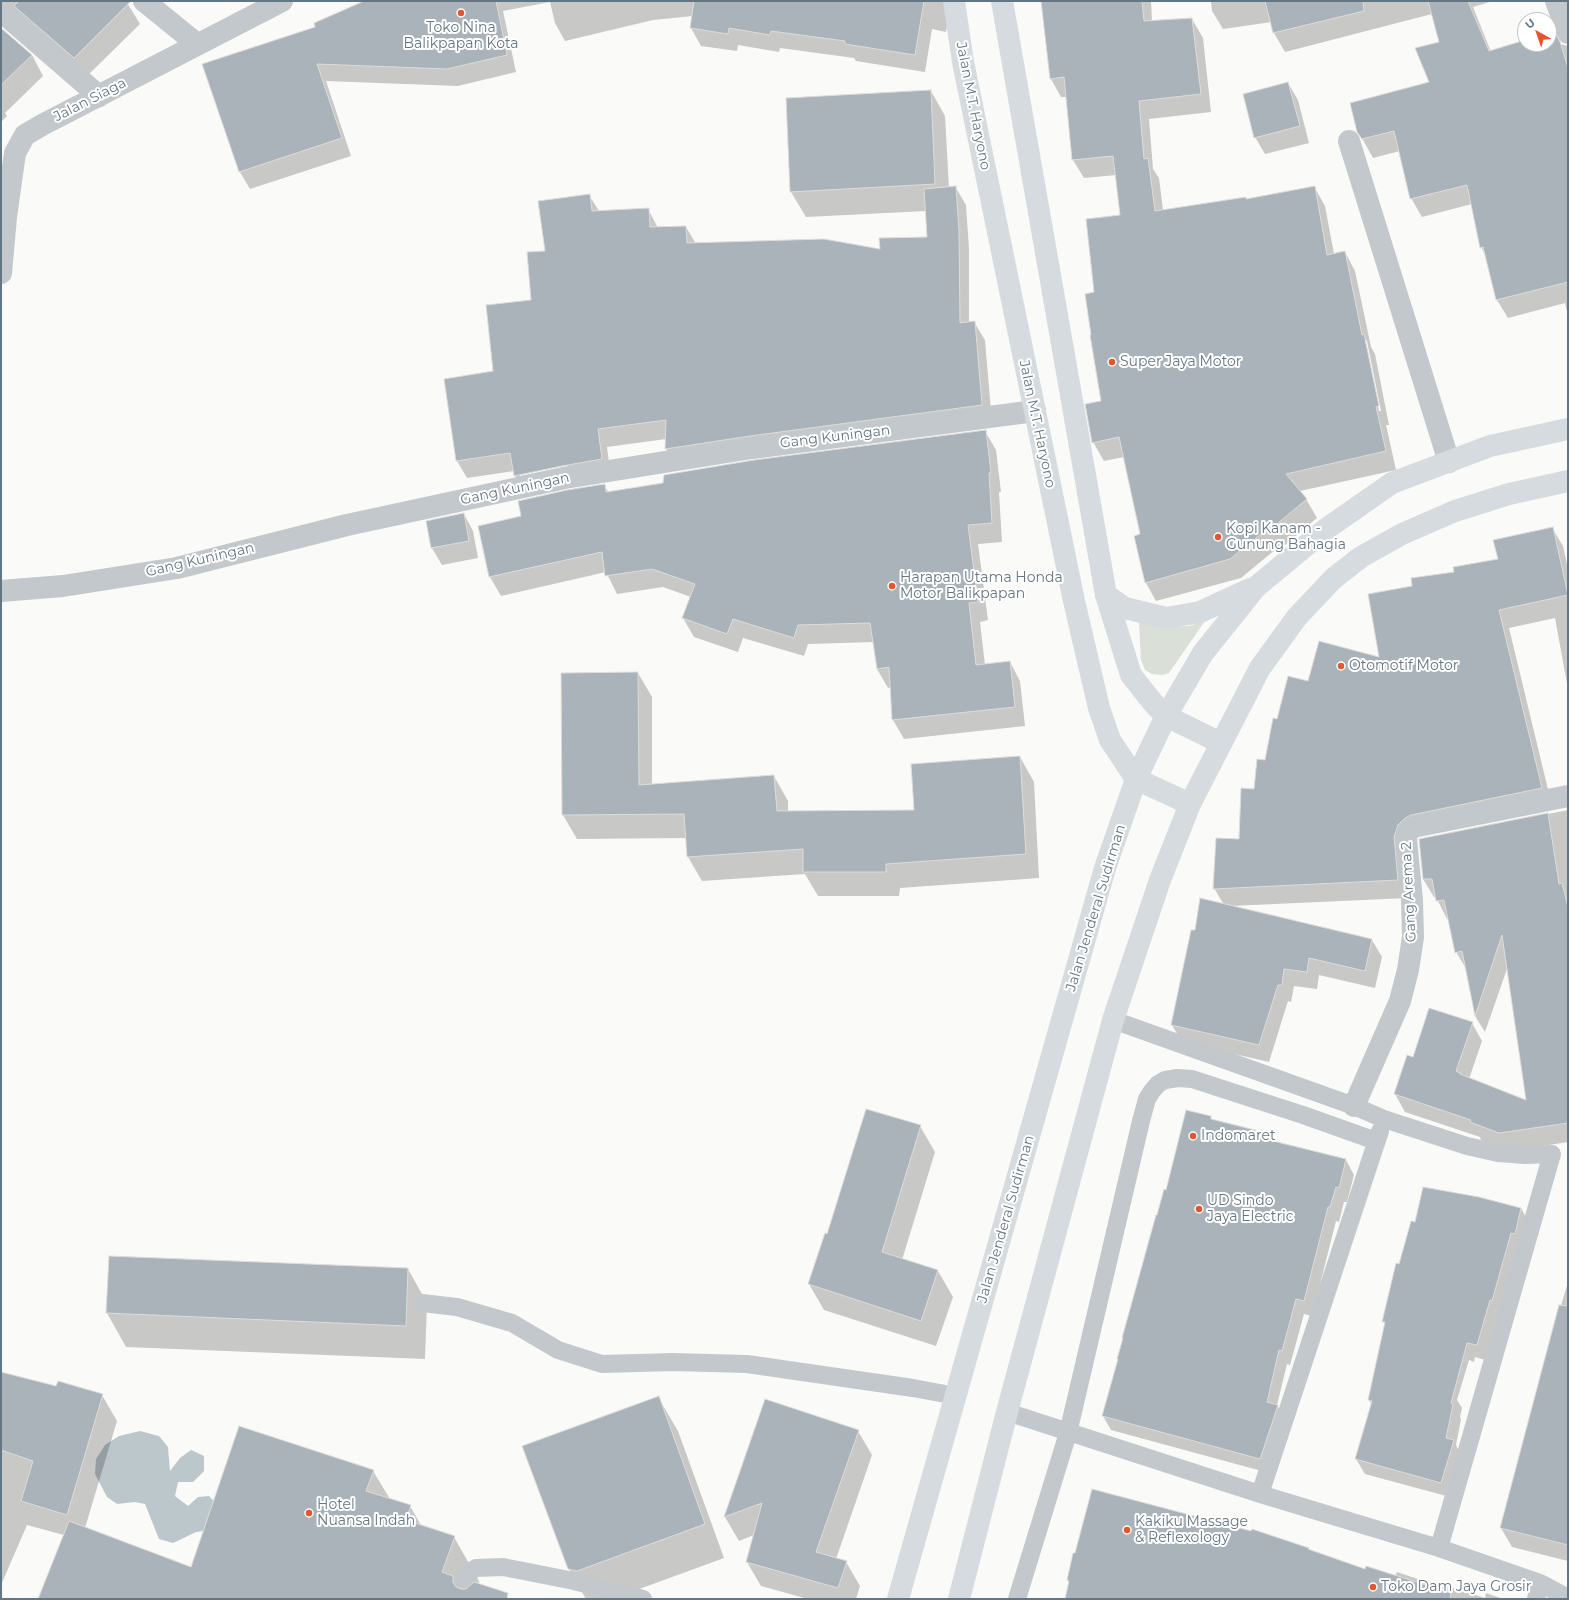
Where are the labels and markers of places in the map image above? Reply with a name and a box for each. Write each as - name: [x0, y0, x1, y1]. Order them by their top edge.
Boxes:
- marker: Toko Nina Balikpapan Kota: [456, 8, 466, 18]
- place label: Toko Nina Balikpapan Kota: [403, 20, 519, 52]
- place label: Super Jaya Motor: [1120, 354, 1241, 370]
- marker: Super Jaya Motor: [1107, 357, 1117, 367]
- place label: Kopi Kanam - Gunung Bahagia: [1226, 521, 1346, 554]
- marker: Kopi Kanam - Gunung Bahagia: [1213, 532, 1223, 542]
- place label: Harapan Utama Honda Motor Balikpapan: [900, 570, 1063, 602]
- marker: Harapan Utama Honda Motor Balikpapan: [887, 581, 897, 591]
- place label: Otomotif Motor: [1349, 658, 1458, 674]
- marker: Otomotif Motor: [1336, 661, 1346, 671]
- place label: Indomaret: [1201, 1128, 1276, 1144]
- marker: Indomaret: [1188, 1131, 1198, 1141]
- place label: UD Sindo Jaya Electric: [1207, 1193, 1294, 1226]
- marker: UD Sindo Jaya Electric: [1194, 1204, 1204, 1214]
- place label: Hotel Nuansa Indah: [317, 1497, 415, 1530]
- marker: Hotel Nuansa Indah: [304, 1508, 314, 1518]
- place label: Kakiku Massage & Reflexology: [1135, 1514, 1248, 1546]
- marker: Kakiku Massage & Reflexology: [1122, 1525, 1132, 1535]
- place label: Toko Dam Jaya Grosir: [1381, 1579, 1531, 1595]
- marker: Toko Dam Jaya Grosir: [1368, 1582, 1378, 1592]

